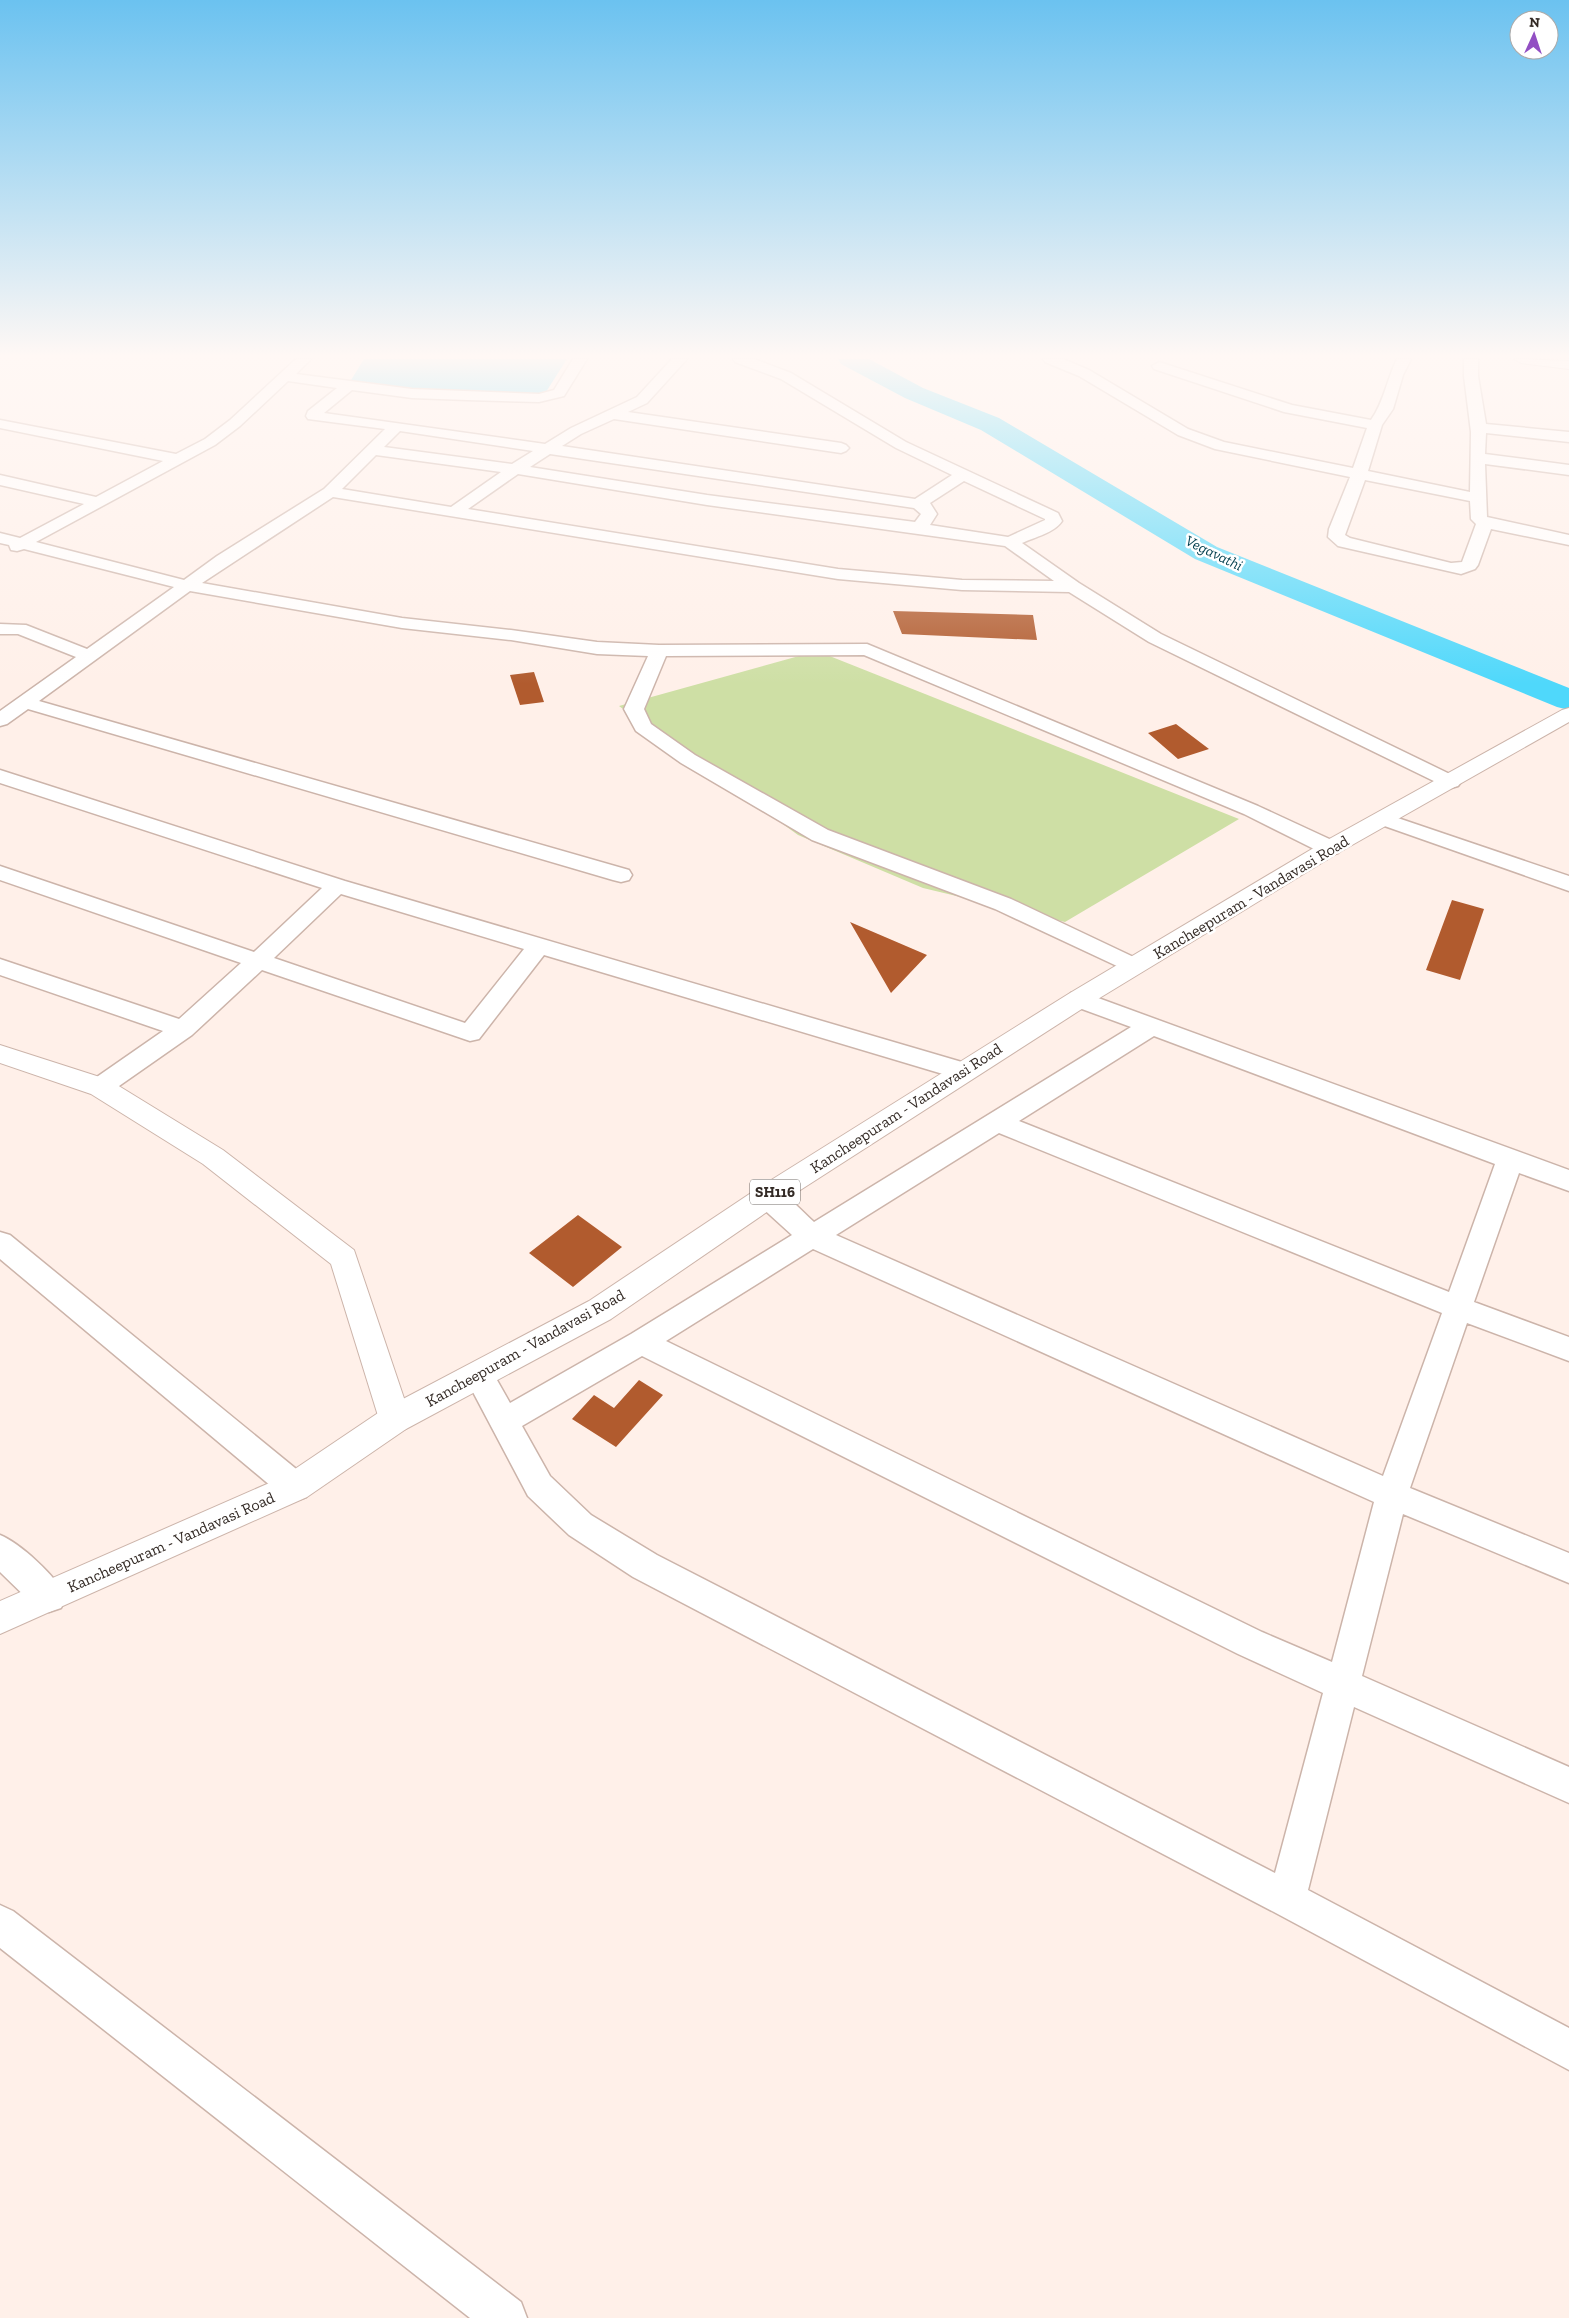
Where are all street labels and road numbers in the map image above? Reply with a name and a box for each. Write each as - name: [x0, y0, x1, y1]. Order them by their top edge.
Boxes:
- street label: Kancheepuram - Vandavasi Road: [1150, 831, 1352, 963]
- street label: Kancheepuram - Vandavasi Road: [807, 1039, 1006, 1177]
- road number: SH116: [750, 1180, 800, 1204]
- street label: Kancheepuram - Vandavasi Road: [422, 1285, 628, 1411]
- street label: Kancheepuram - Vandavasi Road: [64, 1488, 278, 1596]

